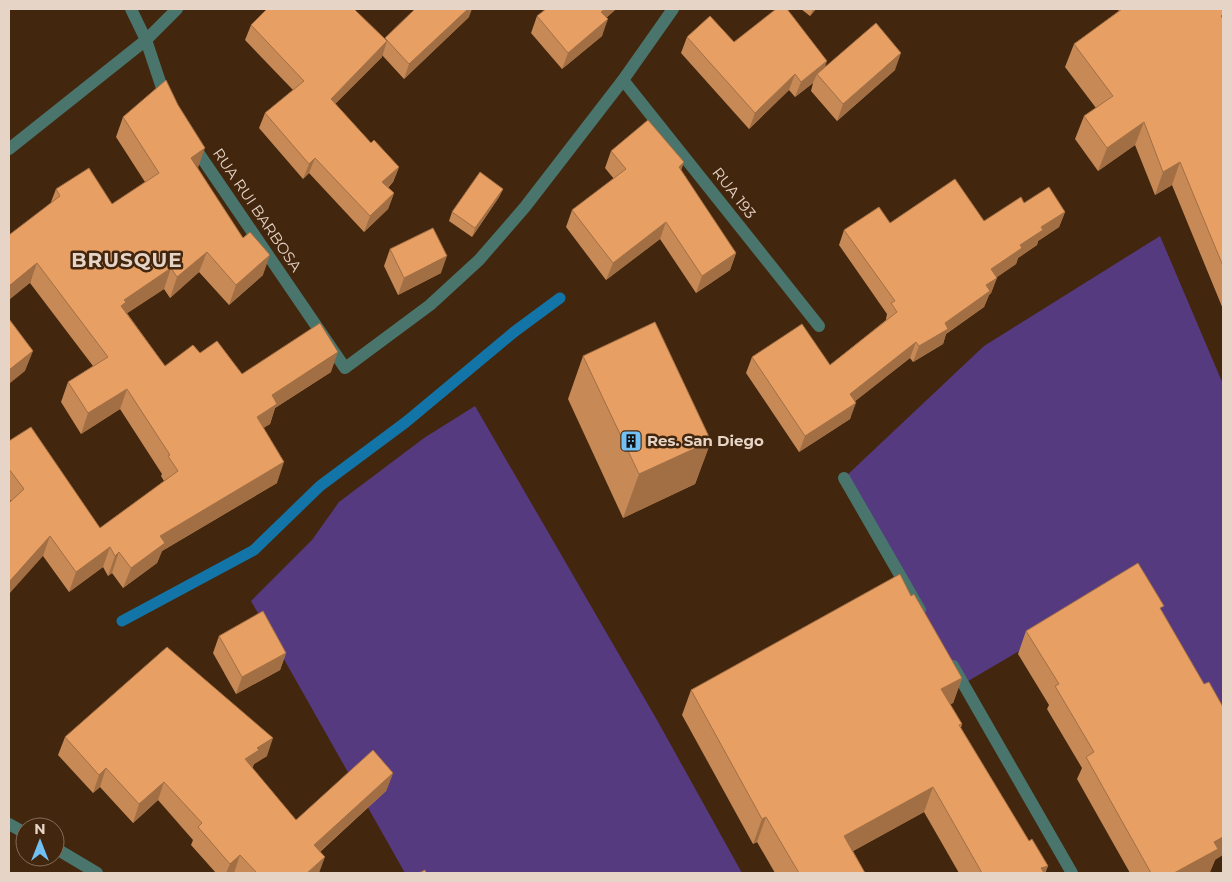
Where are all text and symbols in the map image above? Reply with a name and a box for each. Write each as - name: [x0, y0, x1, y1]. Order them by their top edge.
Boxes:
- street label: RUA RUI BARBOSA: [209, 144, 306, 275]
- street label: RUA 193: [708, 163, 760, 222]
- district label: BRUSQUE: [71, 248, 183, 272]
- building icon: Res. San Diego: [619, 429, 643, 453]
- place label: Res. San Diego: [647, 431, 764, 450]
- north arrow: [15, 817, 65, 867]
- text: N: [34, 820, 46, 838]

